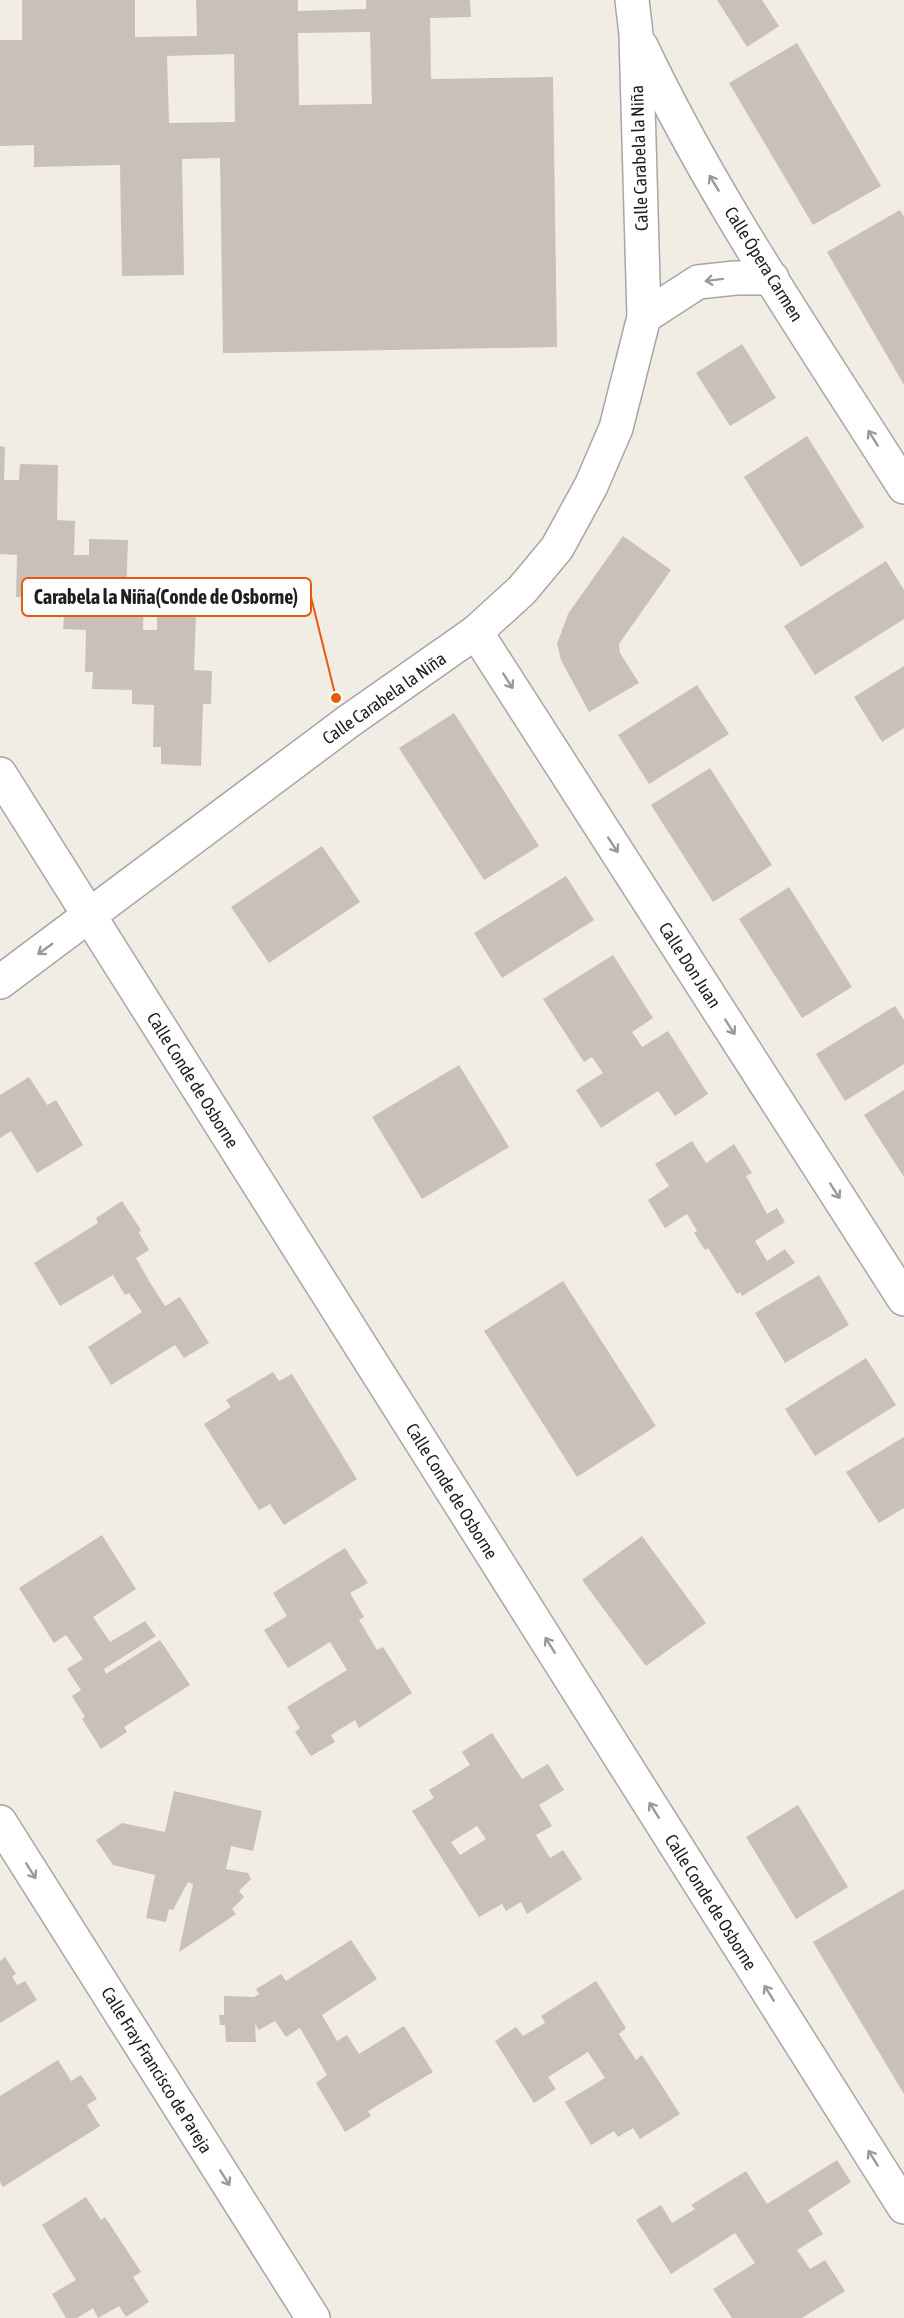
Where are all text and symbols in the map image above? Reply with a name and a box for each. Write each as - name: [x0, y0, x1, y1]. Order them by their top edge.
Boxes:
- street label: Calle Carabela la Niña: [626, 85, 652, 231]
- one-way arrow: [708, 175, 720, 192]
- street label: Calle Ópera Carmen: [720, 203, 808, 325]
- one-way arrow: [704, 275, 724, 286]
- one-way arrow: [866, 429, 879, 446]
- callout: Carabela la Niña(Conde de Osborne): [22, 578, 311, 616]
- text: Carabela la Niña(Conde de Osborne): [34, 585, 298, 608]
- street label: Calle Carabela la Niña: [318, 648, 450, 748]
- one-way arrow: [502, 672, 514, 689]
- one-way arrow: [607, 836, 619, 853]
- street label: Calle Don Juan: [655, 918, 725, 1012]
- one-way arrow: [37, 943, 53, 956]
- street label: Calle Conde de Osborne: [143, 1008, 243, 1152]
- one-way arrow: [724, 1018, 736, 1035]
- one-way arrow: [829, 1182, 841, 1199]
- street label: Calle Conde de Osborne: [402, 1419, 502, 1563]
- one-way arrow: [543, 1637, 555, 1654]
- one-way arrow: [647, 1802, 659, 1819]
- street label: Calle Conde de Osborne: [661, 1830, 761, 1974]
- one-way arrow: [25, 1863, 38, 1880]
- street label: Calle Fray Francisco de Pareja: [97, 1983, 217, 2157]
- one-way arrow: [762, 1985, 774, 2002]
- one-way arrow: [866, 2150, 878, 2167]
- one-way arrow: [219, 2169, 231, 2186]

